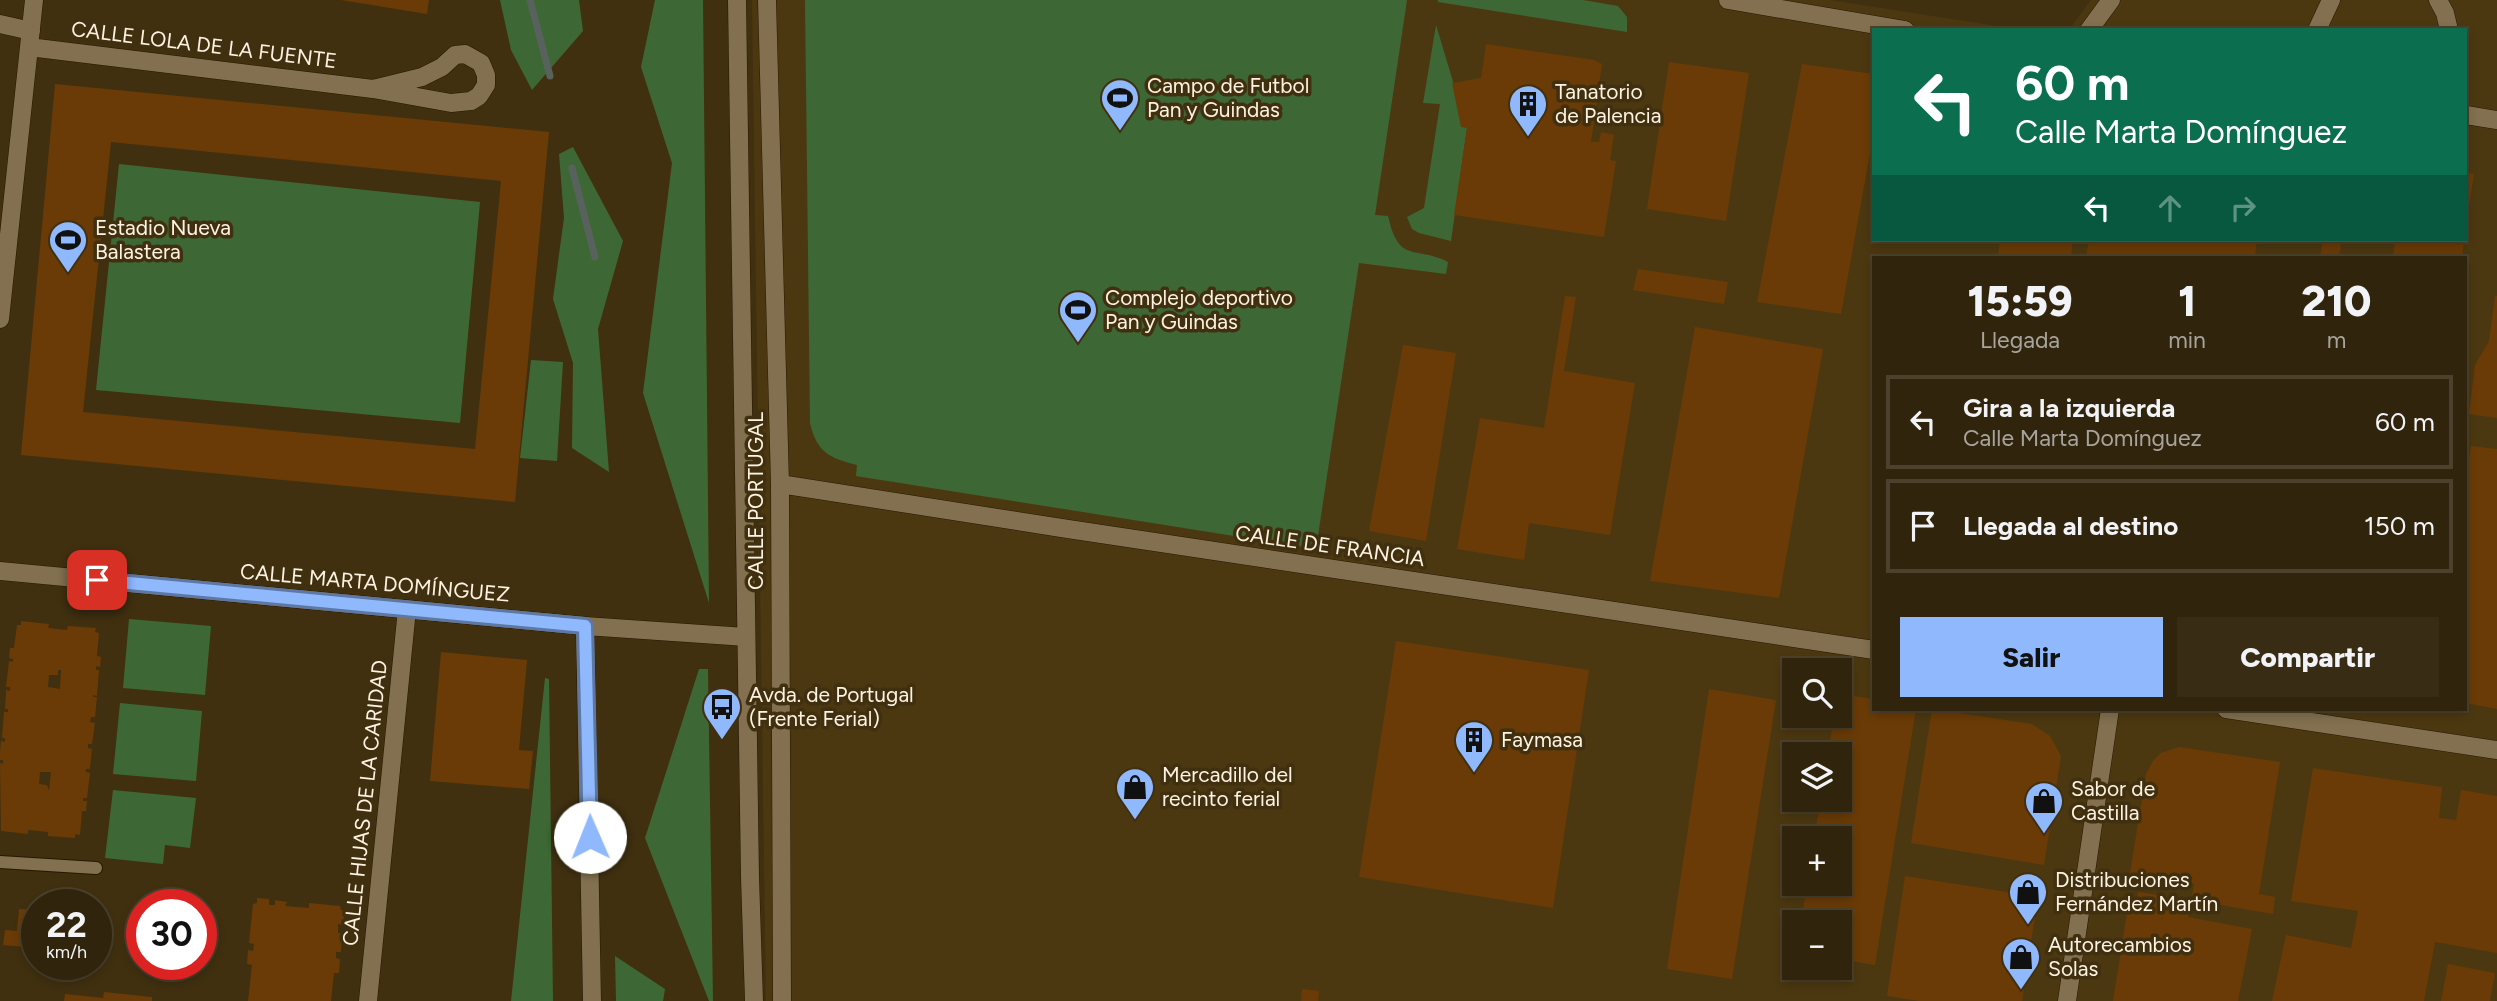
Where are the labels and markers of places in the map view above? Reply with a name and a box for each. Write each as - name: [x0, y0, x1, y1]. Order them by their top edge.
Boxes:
- place label: Campo de Futbol Pan y Guindas: [1147, 73, 1309, 122]
- sports icon: Campo de Futbol Pan y Guindas: [1099, 77, 1141, 132]
- place label: Tanatorio de Palencia: [1555, 79, 1661, 128]
- building icon: Tanatorio de Palencia: [1507, 83, 1549, 138]
- place label: Estadio Nueva Balastera: [95, 215, 231, 264]
- sports icon: Estadio Nueva Balastera: [47, 219, 89, 274]
- place label: Complejo deportivo Pan y Guindas: [1105, 285, 1293, 334]
- sports icon: Complejo deportivo Pan y Guindas: [1057, 289, 1099, 344]
- pin: [67, 550, 127, 610]
- place label: Avda. de Portugal (Frente Ferial): [749, 682, 914, 731]
- bus stop icon: Avda. de Portugal (Frente Ferial): [701, 686, 743, 741]
- building icon: Faymasa: [1453, 719, 1495, 774]
- place label: Faymasa: [1501, 727, 1583, 752]
- place label: Mercadillo del recinto ferial: [1162, 762, 1293, 811]
- shop icon: Mercadillo del recinto ferial: [1114, 766, 1156, 821]
- place label: Sabor de Castilla: [2071, 776, 2155, 825]
- shop icon: Sabor de Castilla: [2023, 780, 2065, 835]
- place label: Distribuciones Fernández Martín: [2055, 867, 2218, 916]
- shop icon: Distribuciones Fernández Martín: [2007, 871, 2049, 926]
- place label: Autorecambios Solas: [2048, 932, 2192, 981]
- shop icon: Autorecambios Solas: [2000, 936, 2042, 991]

